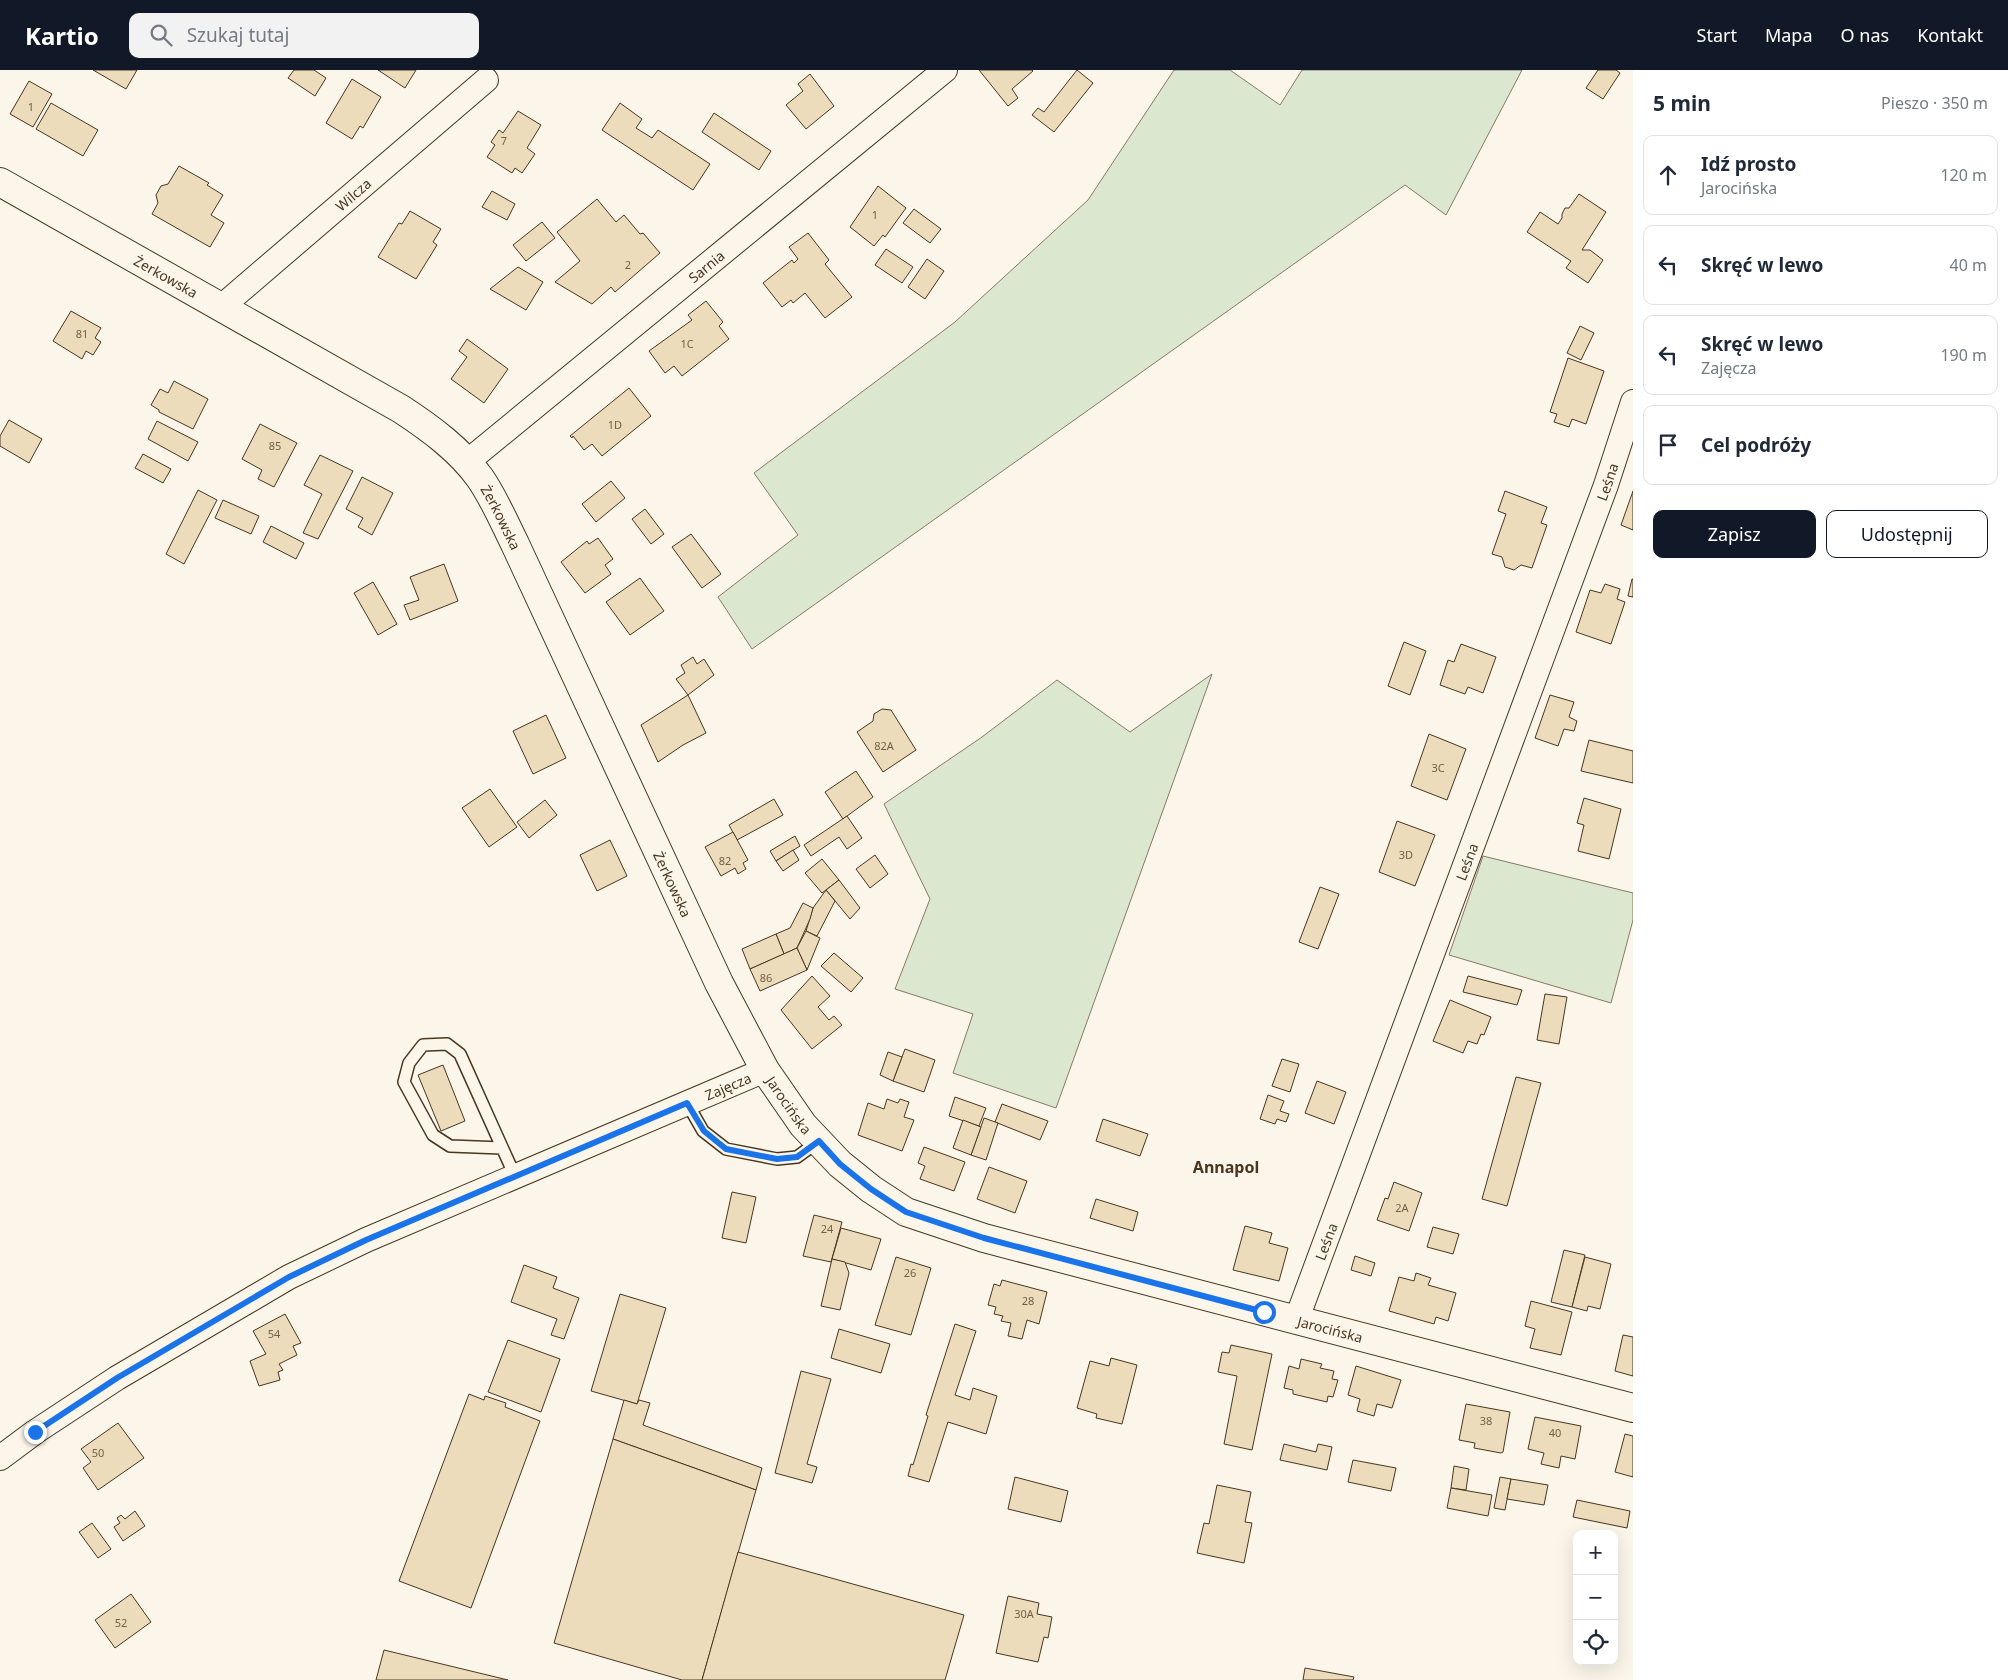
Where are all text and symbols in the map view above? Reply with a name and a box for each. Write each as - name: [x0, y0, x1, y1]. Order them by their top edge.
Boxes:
- search box: [129, 13, 479, 58]
- text: Kartio: [25, 19, 99, 52]
- icon: search: [147, 21, 175, 49]
- text: Szukaj tutaj: [187, 22, 289, 48]
- text: Start: [1697, 23, 1737, 47]
- text: Mapa: [1765, 23, 1813, 47]
- text: O nas: [1841, 23, 1889, 47]
- text: Kontakt: [1917, 23, 1983, 47]
- text: 5 min: [1653, 89, 1711, 117]
- text: Pieszo · 350 m: [1881, 92, 1988, 114]
- house number: 1: [28, 99, 34, 114]
- house number: 7: [501, 133, 507, 148]
- text: Idź prosto: [1701, 151, 1796, 177]
- icon: ahead: [1654, 161, 1682, 189]
- text: 120 m: [1940, 164, 1987, 186]
- street label: Wilcza: [331, 173, 375, 215]
- text: Jarocińska: [1701, 177, 1777, 199]
- house number: 1: [872, 207, 878, 222]
- street label: Sarnia: [684, 246, 728, 287]
- street label: Żerkowska: [131, 250, 202, 302]
- icon: left: [1654, 251, 1682, 279]
- text: Skręć w lewo: [1701, 252, 1823, 278]
- text: 40 m: [1950, 254, 1987, 276]
- house number: 2: [625, 257, 631, 272]
- house number: 81: [76, 326, 88, 341]
- text: Skręć w lewo: [1701, 331, 1823, 357]
- house number: 1C: [680, 336, 694, 351]
- icon: left: [1654, 341, 1682, 369]
- text: 190 m: [1940, 344, 1987, 366]
- text: Zajęcza: [1701, 357, 1756, 379]
- house number: 1D: [608, 417, 622, 432]
- icon: arrive: [1654, 431, 1682, 459]
- text: Cel podróży: [1701, 432, 1811, 458]
- house number: 85: [269, 438, 281, 453]
- street label: Leśna: [1592, 461, 1622, 503]
- street label: Żerkowska: [477, 481, 526, 553]
- button: Zapisz: [1653, 510, 1816, 558]
- button: Udostępnij: [1826, 510, 1988, 558]
- house number: 82A: [874, 738, 895, 753]
- house number: 3C: [1431, 760, 1445, 775]
- street label: Leśna: [1451, 840, 1482, 883]
- house number: 3D: [1399, 847, 1413, 862]
- street label: Żerkowska: [650, 848, 696, 920]
- house number: 82: [719, 853, 731, 868]
- house number: 86: [760, 970, 772, 985]
- street label: Zajęcza: [702, 1068, 754, 1104]
- street label: Jarocińska: [761, 1070, 816, 1138]
- district label: Annapol: [1193, 1156, 1259, 1178]
- house number: 2A: [1395, 1200, 1410, 1215]
- street label: Leśna: [1310, 1220, 1341, 1263]
- house number: 24: [821, 1221, 834, 1236]
- house number: 26: [904, 1265, 916, 1280]
- house number: 28: [1022, 1293, 1034, 1308]
- route start: [1253, 1301, 1276, 1324]
- street label: Jarocińska: [1294, 1311, 1365, 1346]
- house number: 54: [268, 1326, 281, 1341]
- house number: 38: [1480, 1413, 1492, 1428]
- route end: [24, 1421, 47, 1444]
- house number: 40: [1549, 1425, 1561, 1440]
- house number: 50: [92, 1445, 104, 1460]
- map controls: [1573, 1530, 1618, 1665]
- button: +: [1573, 1530, 1618, 1575]
- button: −: [1573, 1575, 1618, 1620]
- house number: 30A: [1014, 1606, 1035, 1621]
- house number: 52: [115, 1615, 127, 1630]
- button: locate: [1573, 1620, 1618, 1665]

